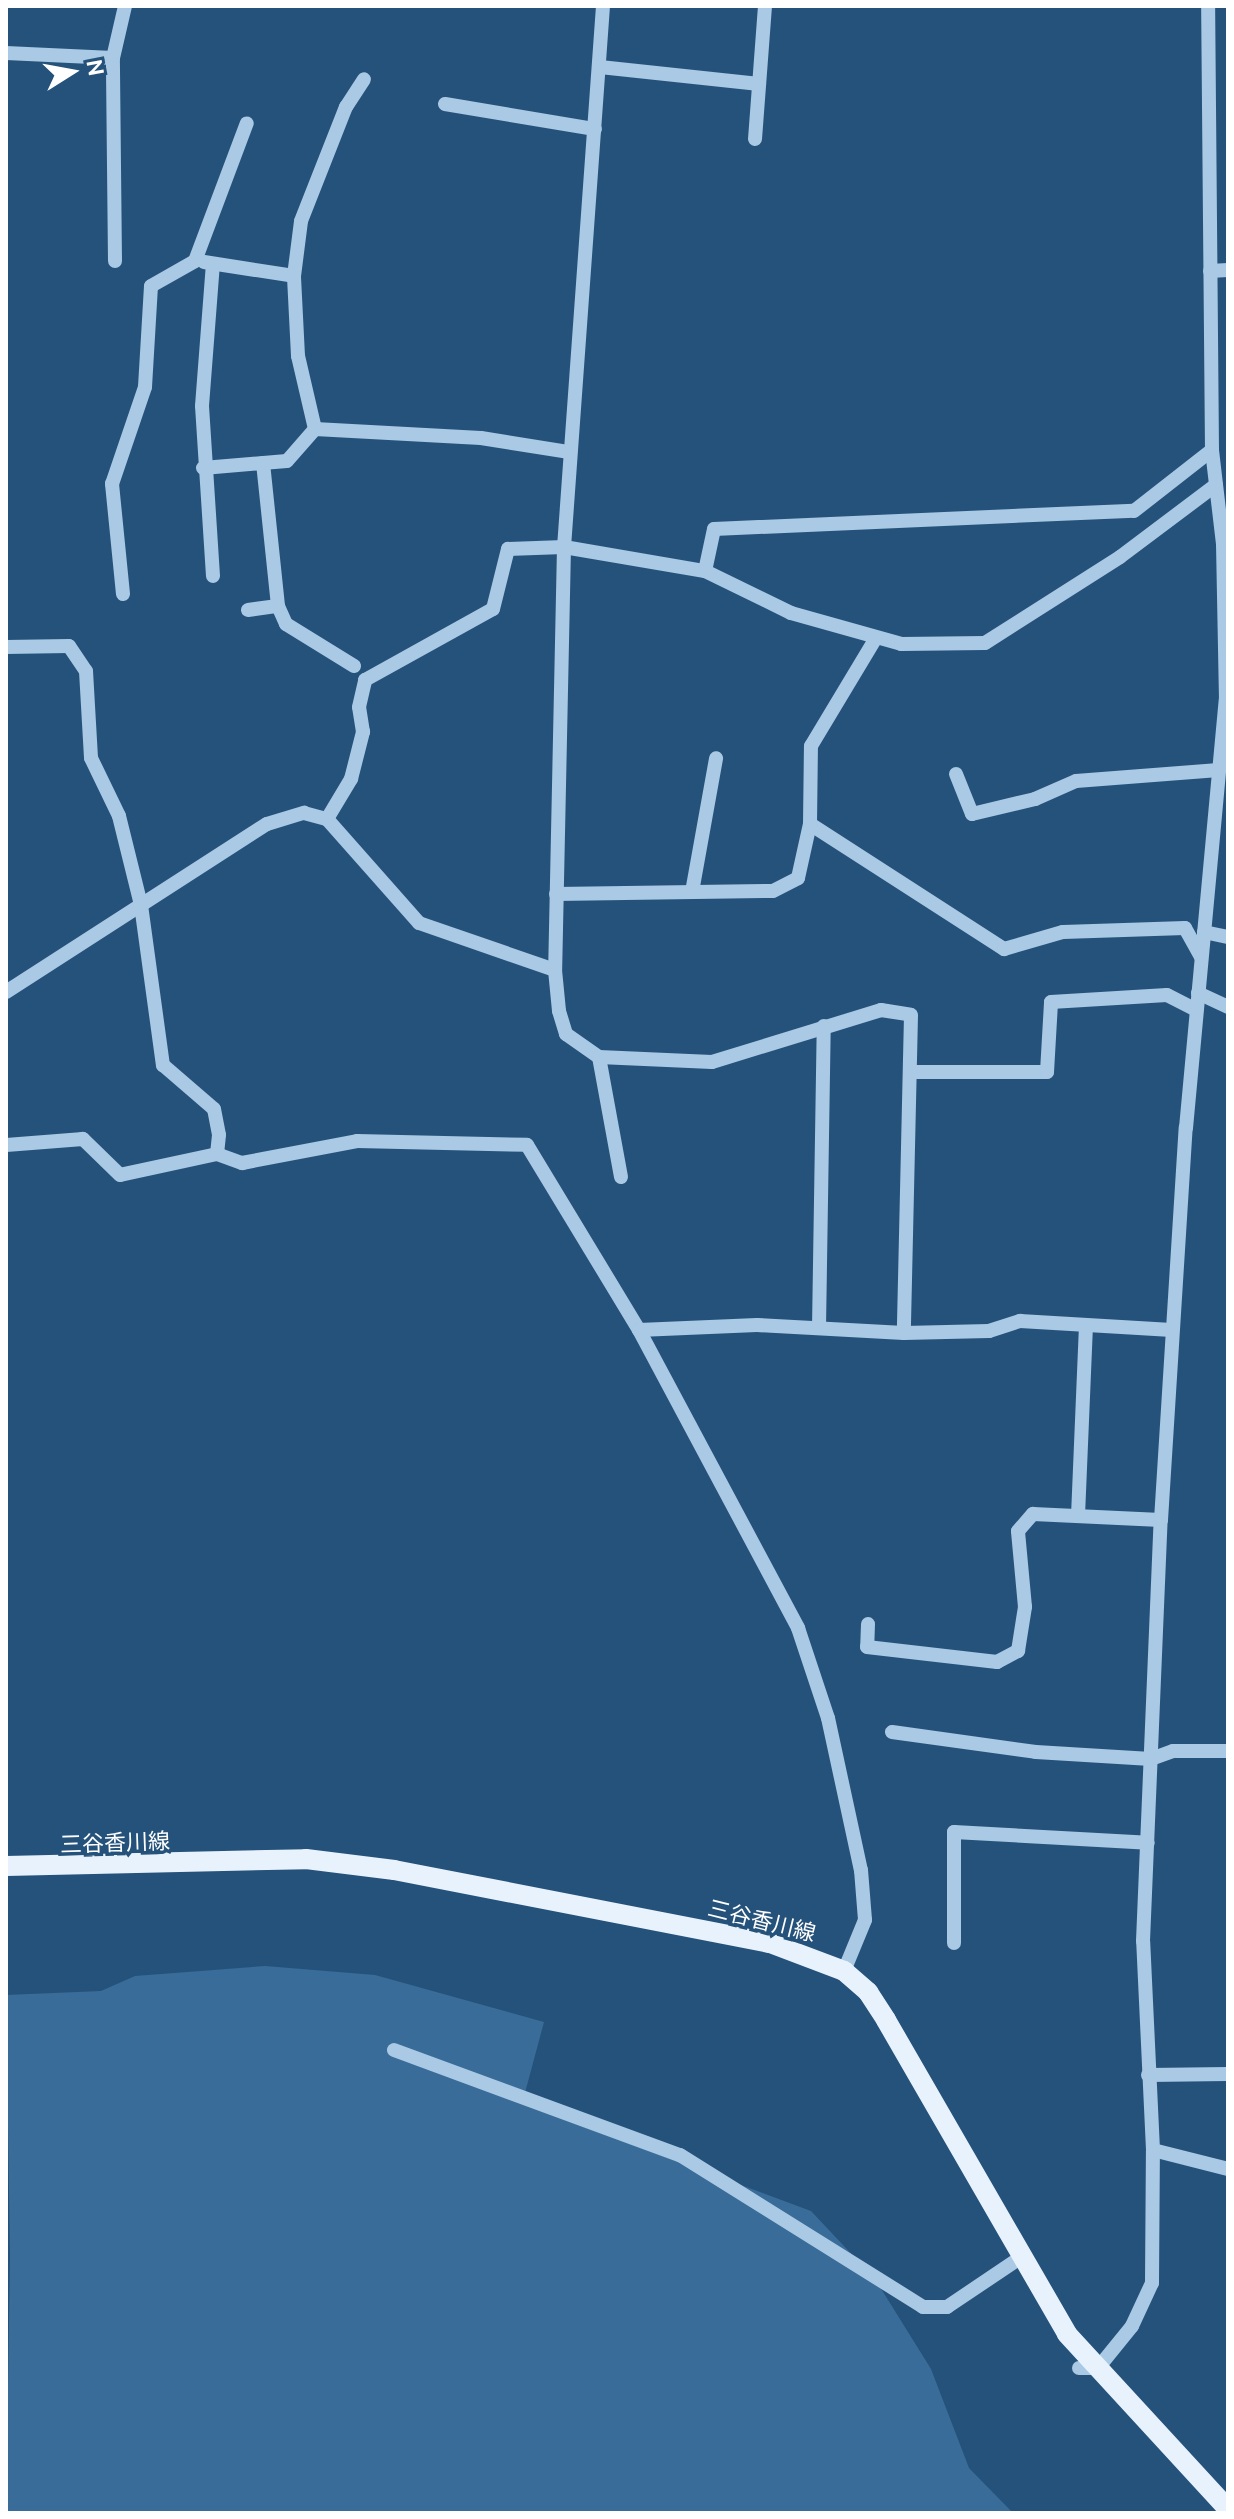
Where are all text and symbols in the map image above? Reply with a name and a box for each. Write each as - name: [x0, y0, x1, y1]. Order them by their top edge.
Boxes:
- north arrow: [32, 32, 112, 112]
- text: N: [82, 57, 110, 78]
- street label: 三谷香川線: [60, 1827, 170, 1857]
- street label: 三谷香川線: [705, 1894, 819, 1946]

